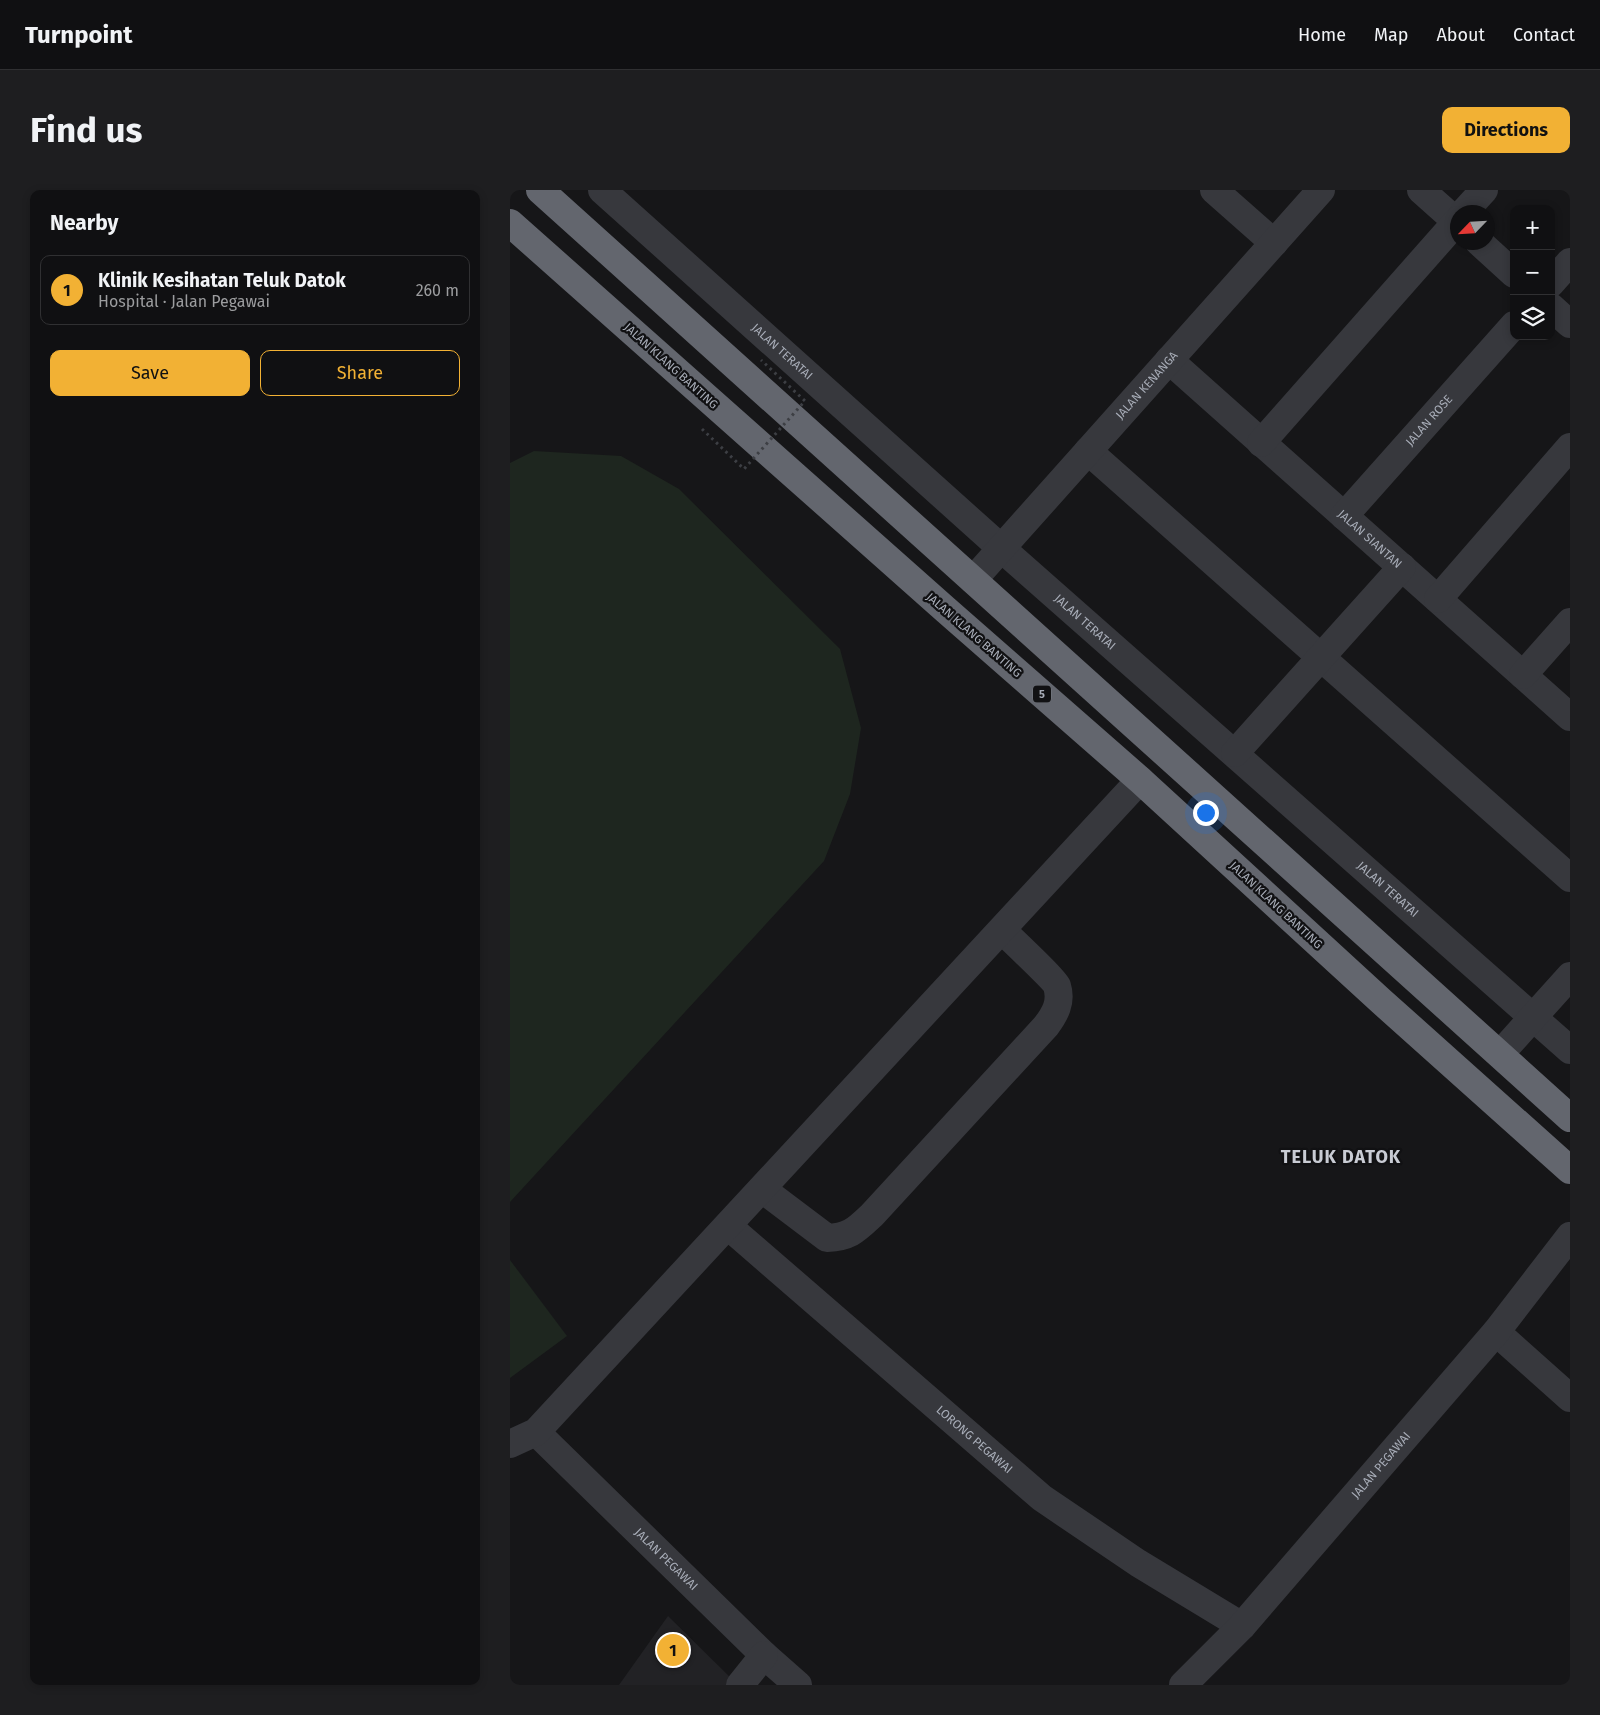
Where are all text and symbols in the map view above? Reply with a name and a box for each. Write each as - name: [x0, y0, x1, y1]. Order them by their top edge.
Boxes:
- text: Turnpoint: [25, 21, 132, 49]
- text: Home: [1298, 24, 1346, 46]
- text: Map: [1374, 24, 1408, 46]
- text: About: [1436, 24, 1485, 46]
- text: Contact: [1513, 24, 1575, 46]
- button: Directions: [1442, 107, 1570, 153]
- text: Find us: [30, 109, 142, 151]
- north arrow: [1450, 205, 1495, 250]
- map controls: [1510, 205, 1555, 340]
- button: +: [1510, 205, 1555, 250]
- text: Nearby: [50, 210, 118, 236]
- button: −: [1510, 250, 1555, 295]
- text: Klinik Kesihatan Teluk Datok: [98, 269, 346, 292]
- text: 1: [63, 281, 71, 300]
- text: 260 m: [416, 281, 459, 300]
- text: Hospital · Jalan Pegawai: [98, 292, 270, 311]
- button: layers: [1510, 295, 1555, 340]
- street label: JALAN KLANG BANTING: [621, 320, 721, 412]
- street label: JALAN TERATAI: [749, 321, 815, 383]
- street label: JALAN KENANGA: [1113, 348, 1181, 422]
- button: Save: [50, 350, 250, 396]
- button: Share: [260, 350, 460, 396]
- street label: JALAN ROSE: [1403, 392, 1455, 449]
- street label: JALAN SIANTAN: [1335, 507, 1405, 571]
- street label: JALAN KLANG BANTING: [924, 590, 1024, 680]
- street label: JALAN TERATAI: [1051, 591, 1118, 653]
- road number: 5: [1033, 686, 1051, 702]
- your location: [1193, 800, 1219, 826]
- street label: JALAN KLANG BANTING: [1227, 858, 1325, 952]
- street label: JALAN TERATAI: [1354, 859, 1421, 920]
- district label: TELUK DATOK: [1281, 1146, 1401, 1168]
- street label: LORONG PEGAWAI: [933, 1403, 1015, 1476]
- street label: JALAN PEGAWAI: [1349, 1429, 1413, 1501]
- street label: JALAN PEGAWAI: [632, 1525, 701, 1593]
- pin: 1: [657, 1631, 689, 1669]

